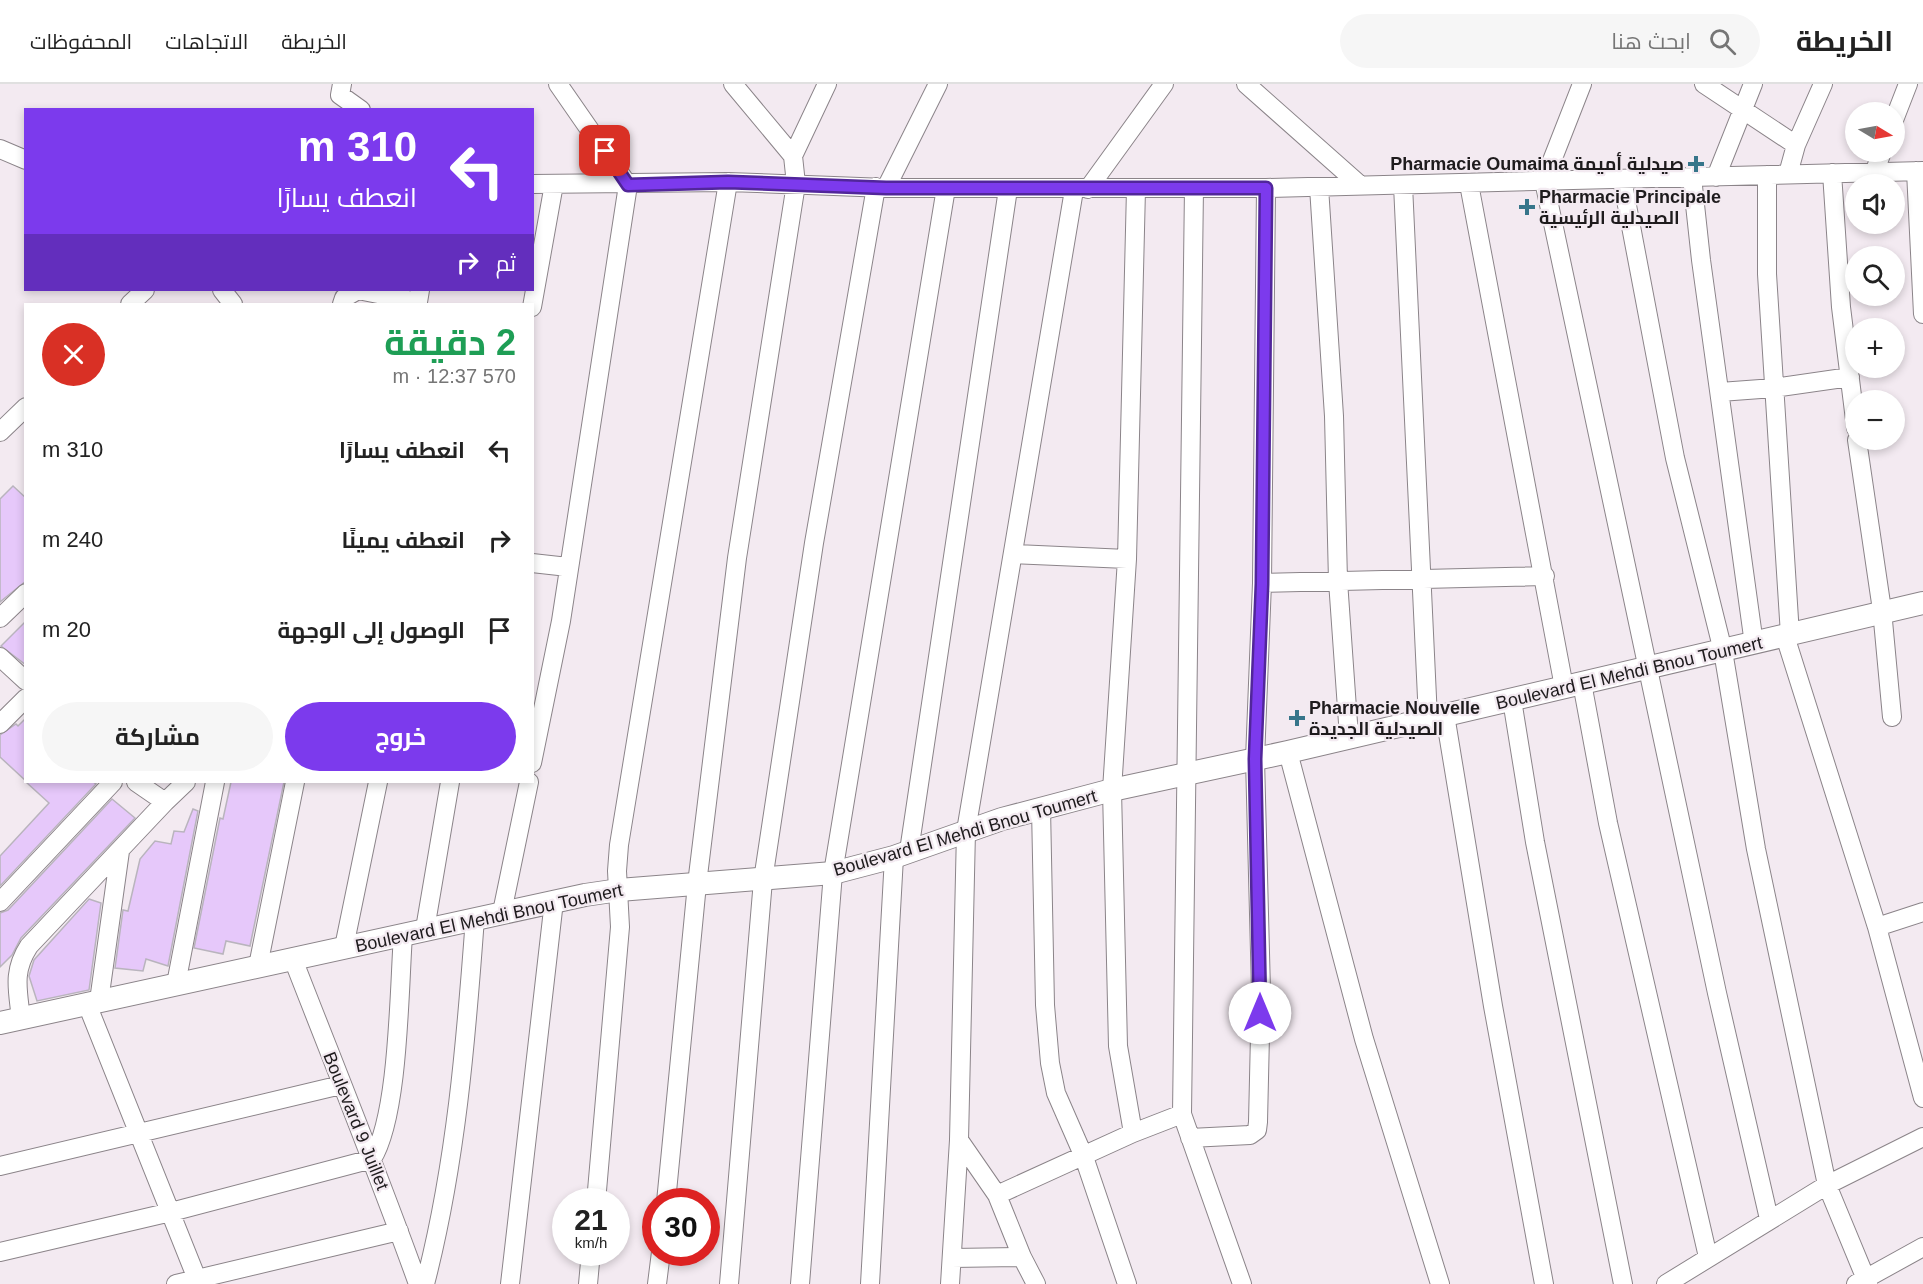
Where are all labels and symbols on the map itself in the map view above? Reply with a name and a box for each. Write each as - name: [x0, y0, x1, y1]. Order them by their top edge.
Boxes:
- north arrow: [1845, 102, 1905, 162]
- pin: [579, 125, 630, 176]
- place label: Pharmacie Oumaima صيدلية أميمة: [1390, 151, 1684, 174]
- marker: Pharmacie Oumaima صيدلية أميمة: [1689, 157, 1703, 171]
- place label: Pharmacie Principale الصيدلية الرئيسية: [1539, 187, 1721, 229]
- marker: Pharmacie Principale الصيدلية الرئيسية: [1520, 200, 1534, 214]
- street label: Boulevard El Mehdi Bnou Toumert: [1494, 633, 1764, 713]
- place label: Pharmacie Nouvelle الصيدلية الجديدة: [1309, 698, 1480, 739]
- marker: Pharmacie Nouvelle الصيدلية الجديدة: [1290, 711, 1304, 725]
- street label: Boulevard El Mehdi Bnou Toumert: [831, 786, 1099, 880]
- street label: Boulevard El Mehdi Bnou Toumert: [353, 880, 625, 956]
- position arrow: [1228, 981, 1292, 1045]
- street label: Boulevard 9 Juillet: [319, 1049, 393, 1193]
- speed limit sign: 30: [642, 1188, 720, 1266]

